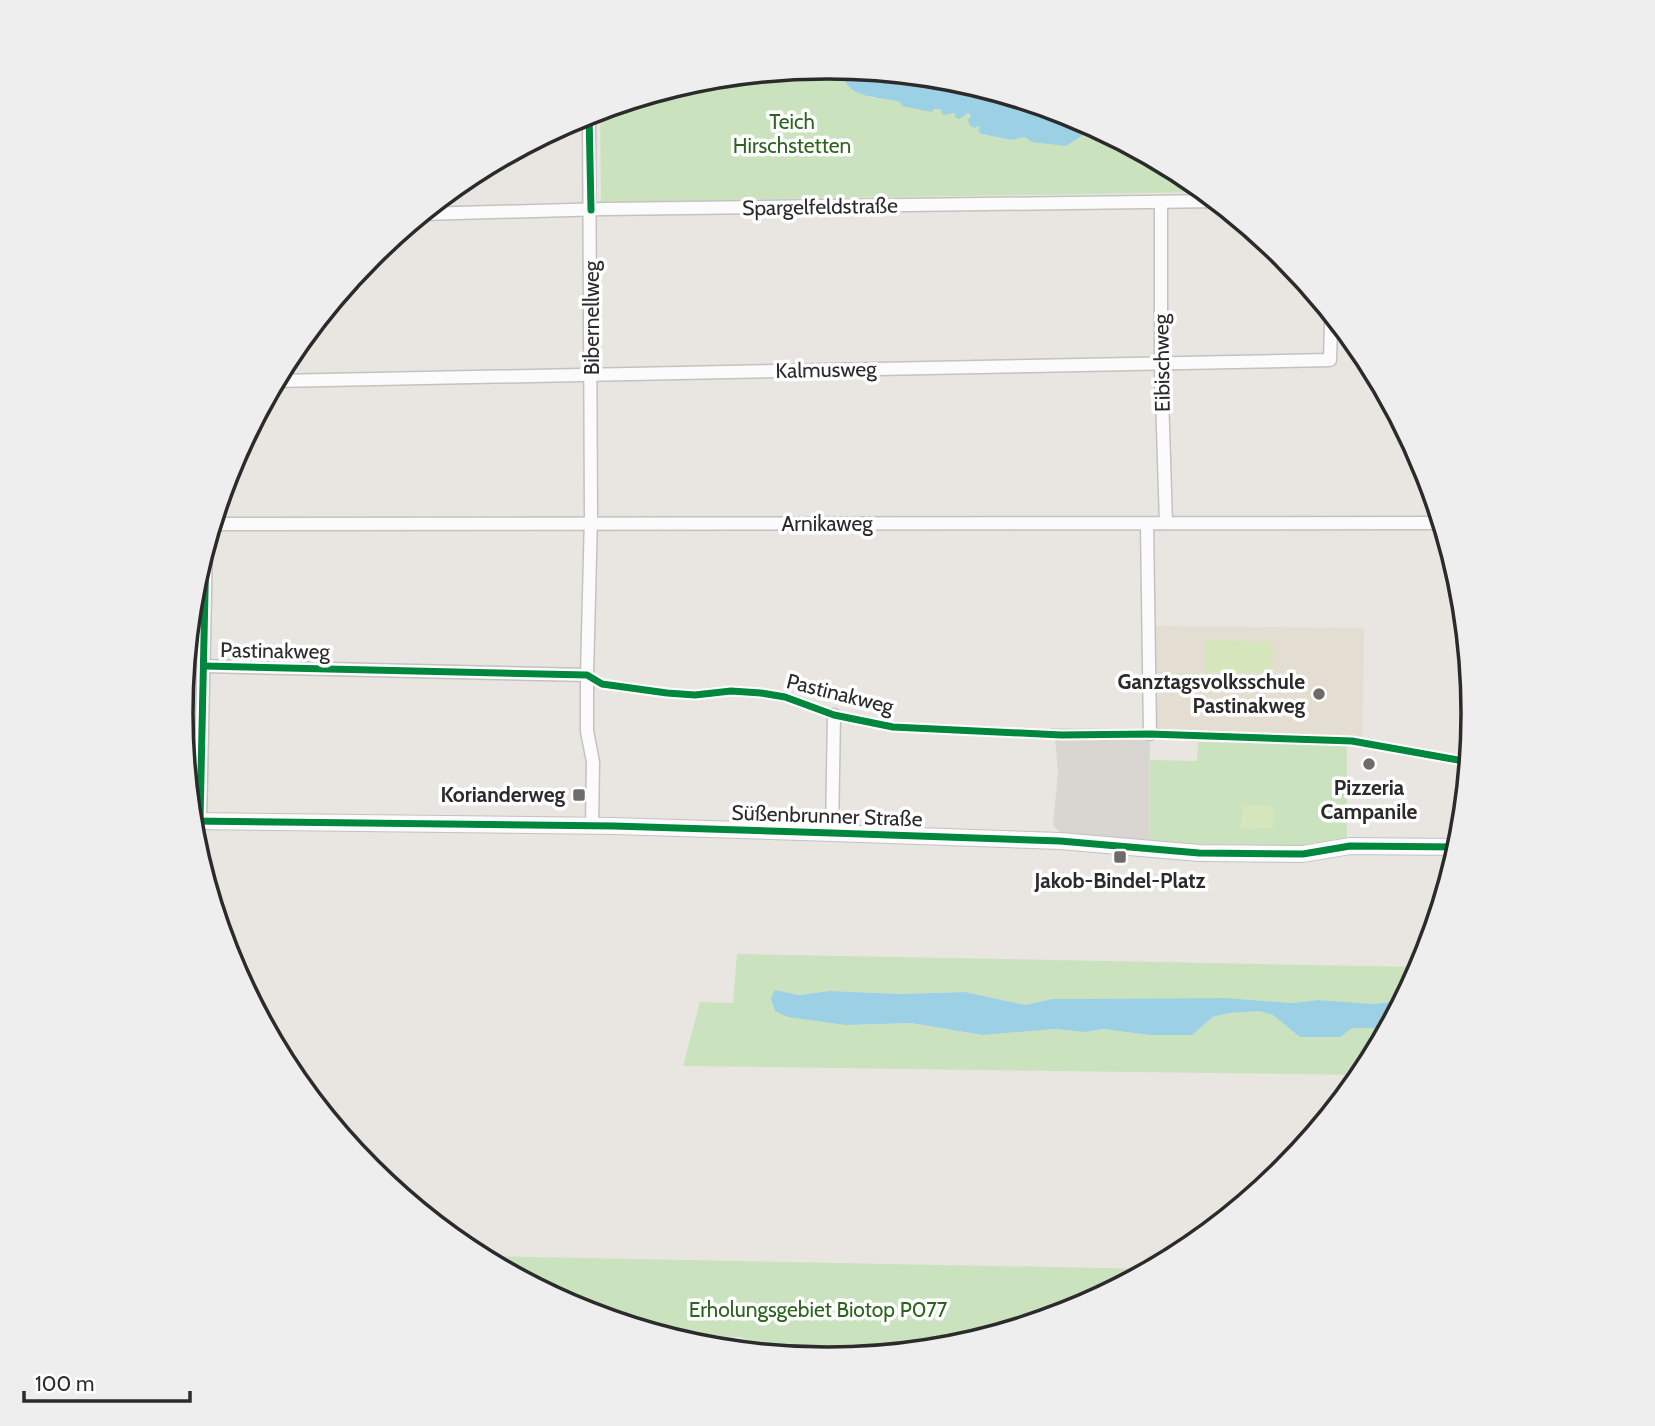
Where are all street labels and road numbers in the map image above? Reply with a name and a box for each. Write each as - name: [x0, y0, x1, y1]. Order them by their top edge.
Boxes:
- street label: Spargelfeldstraße: [742, 193, 898, 220]
- street label: Bibernellweg: [579, 260, 604, 375]
- street label: Eibischweg: [1148, 313, 1175, 412]
- street label: Kalmusweg: [775, 356, 877, 383]
- street label: Arnikaweg: [781, 511, 873, 536]
- street label: Pastinakweg: [220, 637, 331, 664]
- street label: Pastinakweg: [784, 668, 897, 719]
- street label: Süßenbrunner Straße: [731, 800, 923, 831]

